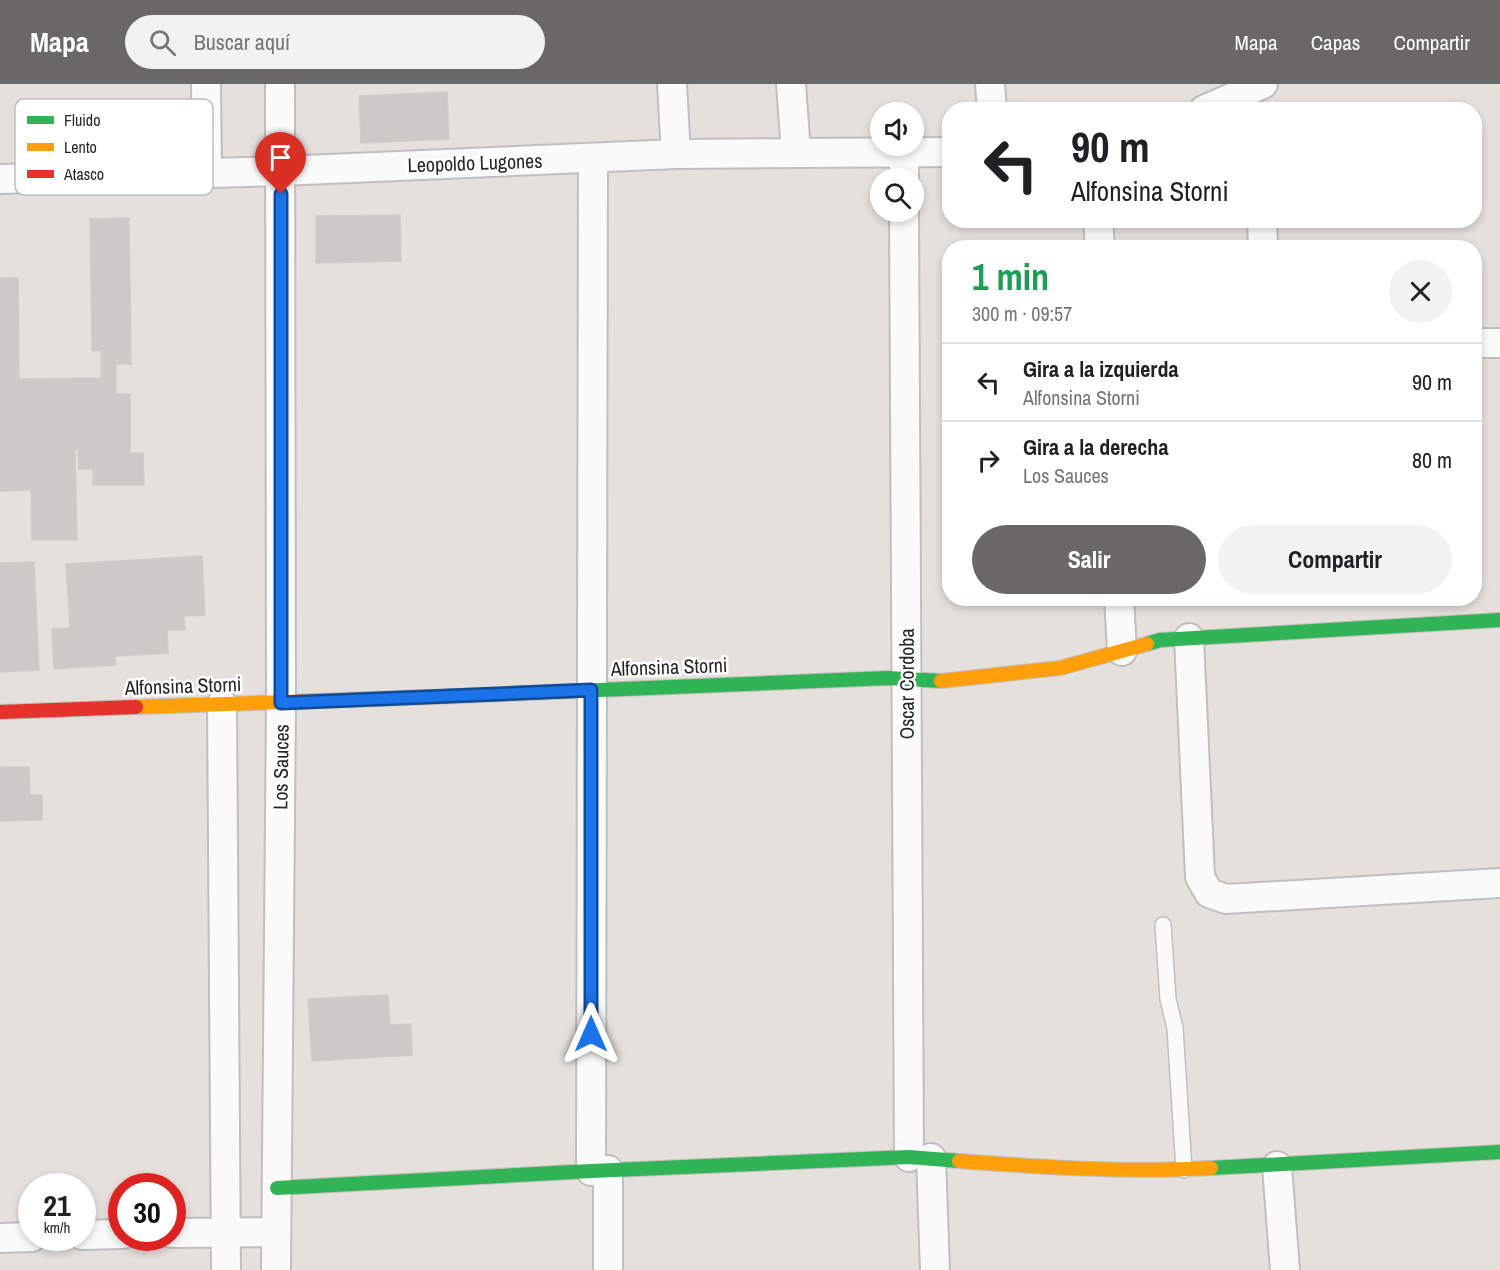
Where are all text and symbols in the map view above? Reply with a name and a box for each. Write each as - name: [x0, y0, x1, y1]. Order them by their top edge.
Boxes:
- search box: [125, 15, 545, 69]
- text: Mapa: [30, 23, 89, 61]
- icon: search: [146, 26, 179, 59]
- text: Buscar aquí: [194, 27, 290, 57]
- text: Mapa: [1235, 28, 1278, 57]
- text: Capas: [1311, 28, 1360, 57]
- text: Compartir: [1393, 28, 1470, 57]
- legend: [15, 99, 213, 195]
- map controls: [870, 102, 924, 222]
- button: sound: [870, 102, 924, 156]
- text: Fluido: [64, 109, 100, 131]
- text: 90 m: [1071, 119, 1150, 175]
- icon: left: [972, 126, 1050, 204]
- pin: [255, 132, 306, 194]
- text: Lento: [64, 136, 97, 158]
- icon: arrive: [264, 141, 297, 174]
- street label: Leopoldo Lugones: [407, 147, 543, 178]
- text: Atasco: [63, 163, 104, 185]
- button: search: [870, 168, 924, 222]
- text: Alfonsina Storni: [1071, 173, 1229, 209]
- text: 1 min: [972, 253, 1049, 301]
- button: close: [1389, 260, 1452, 323]
- text: 300 m · 09:57: [972, 300, 1072, 327]
- text: Gira a la izquierda: [1023, 354, 1178, 384]
- icon: left: [972, 366, 1005, 399]
- text: 90 m: [1412, 367, 1452, 397]
- text: Alfonsina Storni: [1023, 384, 1140, 411]
- text: Gira a la derecha: [1023, 432, 1168, 462]
- icon: right: [972, 444, 1005, 477]
- text: 80 m: [1412, 445, 1452, 475]
- text: Los Sauces: [1023, 462, 1109, 489]
- button: Salir: [972, 525, 1206, 594]
- button: Compartir: [1218, 525, 1452, 594]
- street label: Oscar Cordoba: [893, 628, 920, 740]
- street label: Alfonsina Storni: [609, 651, 728, 682]
- street label: Alfonsina Storni: [123, 670, 242, 701]
- street label: Los Sauces: [266, 724, 295, 810]
- position arrow: [559, 1002, 623, 1066]
- speed limit sign: 30: [108, 1173, 186, 1251]
- text: 21: [43, 1185, 71, 1225]
- text: km/h: [44, 1217, 70, 1238]

